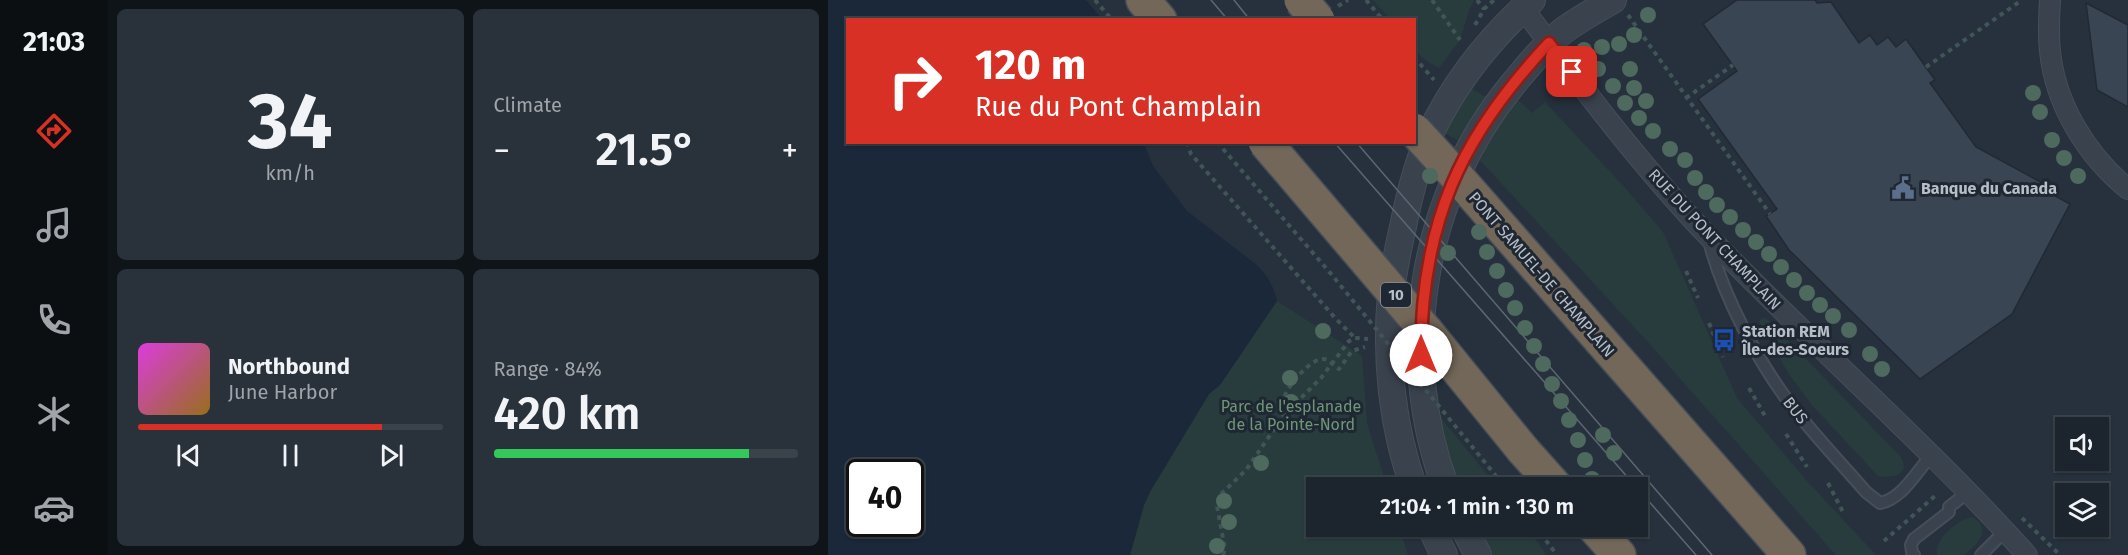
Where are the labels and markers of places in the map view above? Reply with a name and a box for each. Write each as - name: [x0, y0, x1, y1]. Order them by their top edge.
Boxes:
- pin: [1546, 46, 1597, 97]
- public building icon: Banque du Canada: [1890, 175, 1916, 201]
- place label: Banque du Canada: [1921, 179, 2057, 198]
- place label: Station REM Île-des-Soeurs: [1741, 322, 1849, 359]
- bus stop icon: Station REM Île-des-Soeurs: [1711, 327, 1737, 353]

